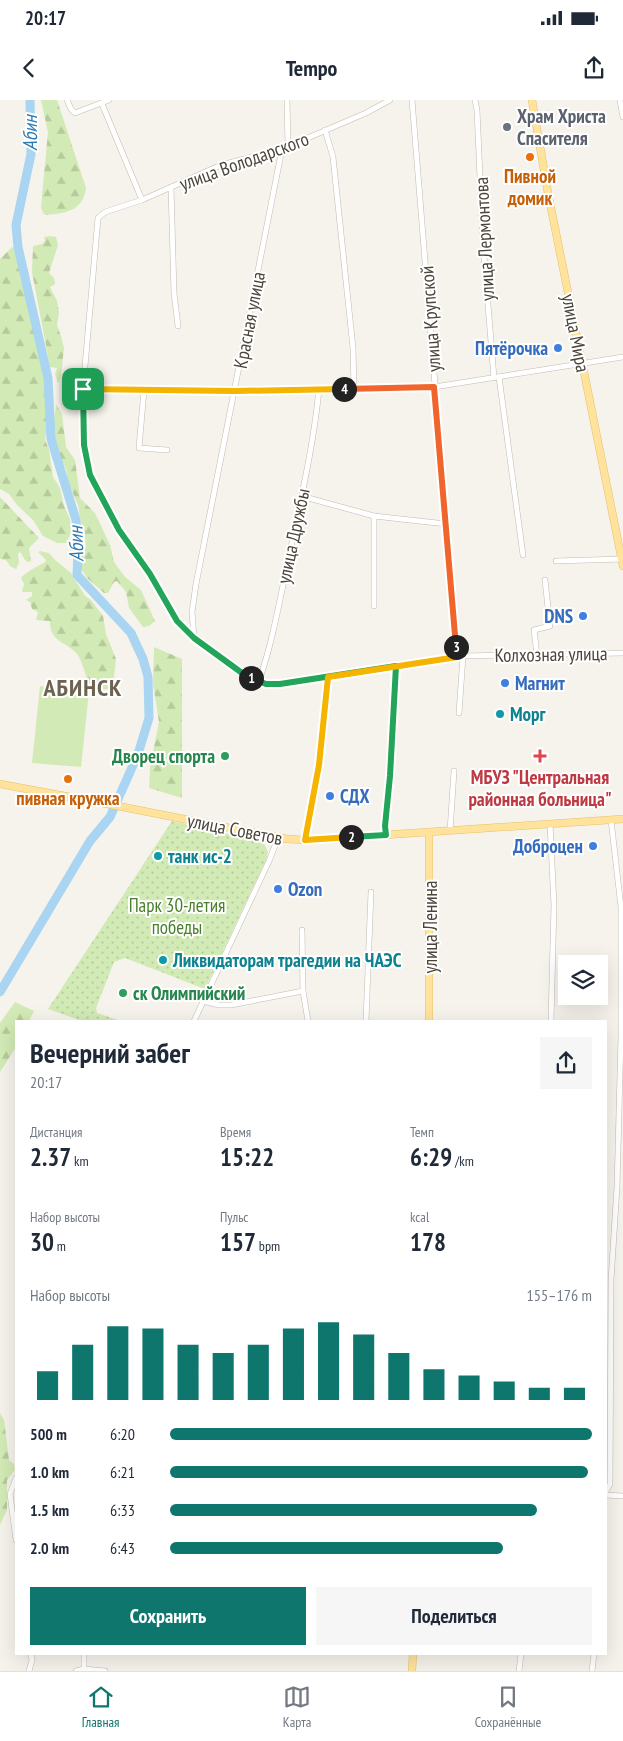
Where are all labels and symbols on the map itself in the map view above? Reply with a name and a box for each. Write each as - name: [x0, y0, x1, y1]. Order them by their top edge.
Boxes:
- place label: Храм Христа Спасителя: [517, 104, 606, 150]
- water label: Абин: [17, 113, 43, 151]
- marker: Храм Христа Спасителя: [501, 121, 513, 133]
- street label: улица Володарского: [176, 126, 312, 196]
- marker: Пивной домик: [524, 151, 536, 163]
- place label: Пивной домик: [504, 164, 556, 210]
- street label: улица Лермонтова: [469, 176, 499, 302]
- street label: улица Крупской: [414, 265, 446, 373]
- street label: Красная улица: [228, 270, 270, 370]
- street label: улица Мира: [557, 292, 595, 374]
- place label: Пятёрочка: [475, 336, 548, 360]
- marker: Пятёрочка: [552, 342, 564, 354]
- pin: [62, 368, 104, 410]
- pin: 4: [332, 376, 356, 402]
- street label: улица Дружбы: [271, 486, 315, 586]
- water label: Абин: [62, 523, 90, 562]
- place label: DNS: [544, 604, 573, 628]
- marker: DNS: [577, 610, 589, 622]
- pin: 3: [444, 634, 468, 660]
- street label: Колхозная улица: [494, 641, 608, 667]
- pin: 1: [238, 666, 264, 690]
- place label: Магнит: [515, 671, 565, 695]
- district label: АБИНСК: [43, 672, 122, 703]
- marker: Магнит: [499, 677, 511, 689]
- place label: Морг: [510, 702, 546, 726]
- marker: Морг: [494, 708, 506, 720]
- place label: Дворец спорта: [112, 744, 215, 768]
- marker: МБУЗ "Центральная районная больница": [533, 749, 547, 763]
- marker: Дворец спорта: [219, 750, 231, 762]
- place label: МБУЗ "Центральная районная больница": [468, 765, 612, 811]
- marker: пивная кружка: [62, 773, 74, 785]
- place label: СДХ: [340, 784, 370, 808]
- place label: пивная кружка: [16, 786, 120, 810]
- marker: СДХ: [324, 790, 336, 802]
- street label: улица Советов: [185, 808, 285, 850]
- pin: 2: [338, 824, 364, 850]
- place label: Доброцен: [513, 834, 583, 858]
- marker: Доброцен: [587, 840, 599, 852]
- place label: танк ис-2: [168, 844, 232, 868]
- marker: танк ис-2: [152, 850, 164, 862]
- place label: Ozon: [288, 877, 322, 901]
- street label: улица Ленина: [418, 881, 442, 973]
- marker: Ozon: [272, 883, 284, 895]
- park label: Парк 30-летия победы: [129, 893, 225, 939]
- place label: Ликвидаторам трагедии на ЧАЭС: [172, 948, 402, 972]
- marker: Ликвидаторам трагедии на ЧАЭС: [157, 954, 169, 966]
- place label: ск Олимпийский: [133, 981, 245, 1005]
- marker: ск Олимпийский: [117, 987, 129, 999]

